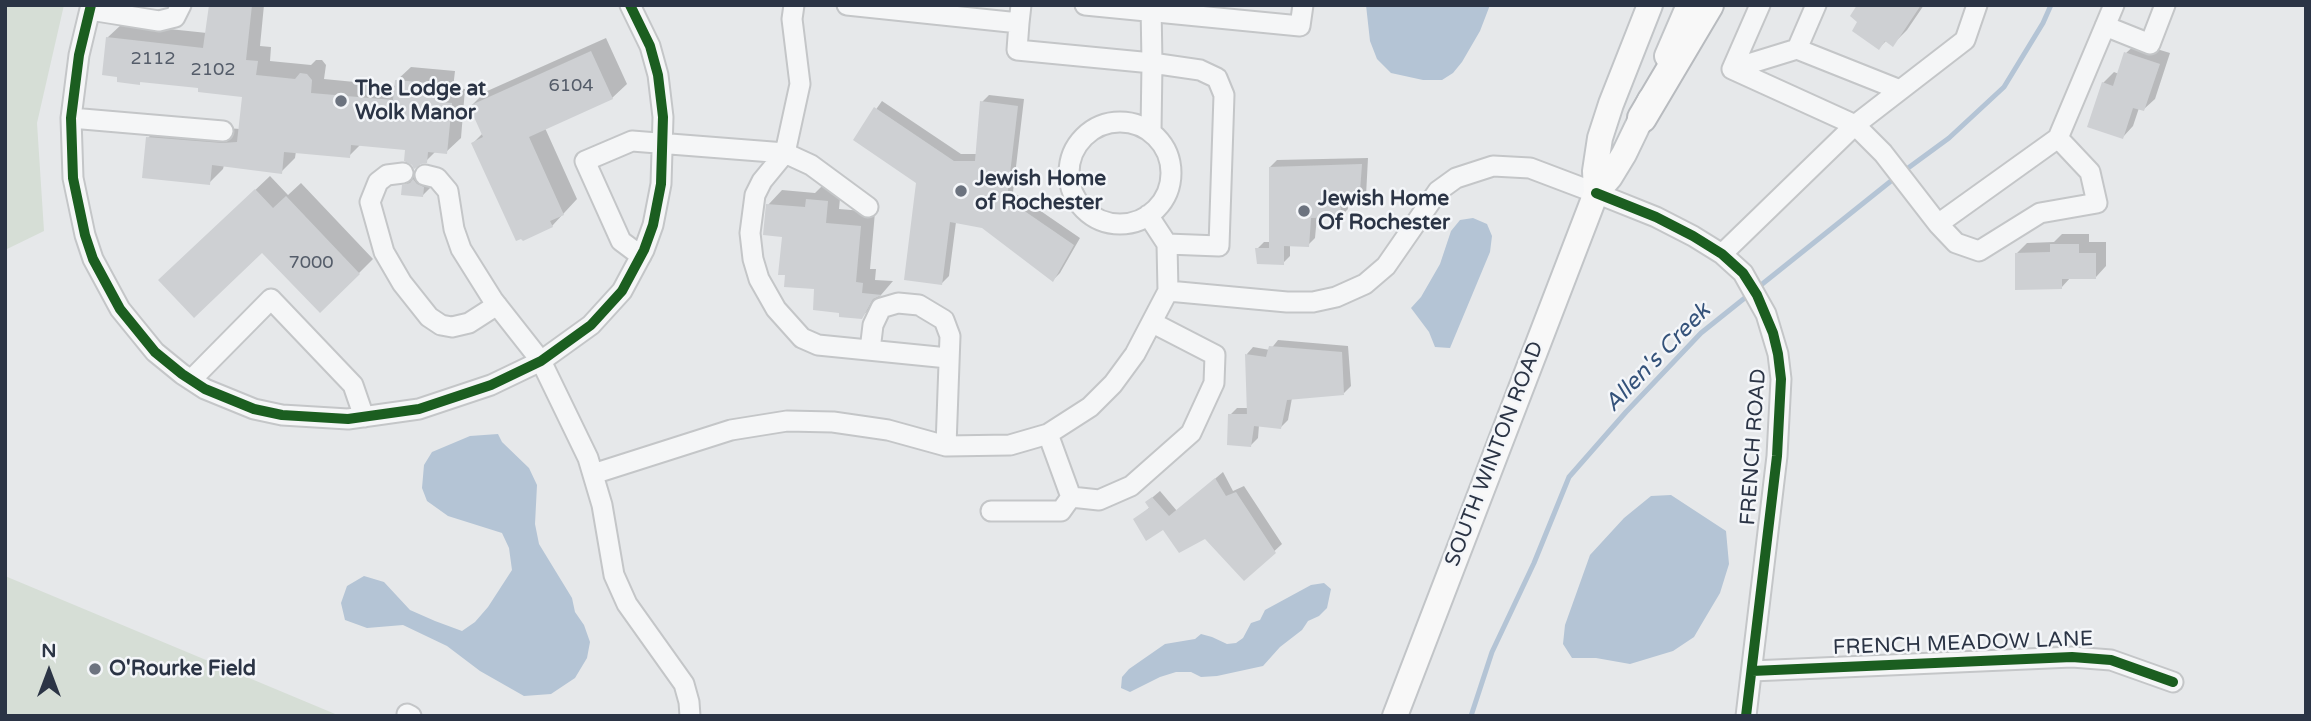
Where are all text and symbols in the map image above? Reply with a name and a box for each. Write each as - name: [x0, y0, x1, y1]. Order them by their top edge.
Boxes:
- house number: 2112: [130, 48, 176, 70]
- house number: 2102: [190, 59, 236, 81]
- house number: 6104: [548, 75, 594, 97]
- place label: The Lodge at Wolk Manor: [355, 76, 486, 126]
- marker: The Lodge at Wolk Manor: [333, 93, 349, 109]
- place label: Jewish Home of Rochester: [975, 166, 1106, 216]
- marker: Jewish Home of Rochester: [953, 183, 969, 199]
- place label: Jewish Home Of Rochester: [1318, 186, 1450, 236]
- marker: Jewish Home Of Rochester: [1296, 203, 1312, 219]
- house number: 7000: [288, 252, 334, 274]
- water label: Allen's Creek: [1599, 298, 1717, 418]
- street label: SOUTH WINTON ROAD: [1440, 338, 1550, 570]
- street label: FRENCH ROAD: [1736, 368, 1772, 526]
- street label: FRENCH MEADOW LANE: [1832, 627, 2094, 661]
- north arrow: [14, 637, 84, 707]
- text: N: [41, 640, 57, 662]
- place label: O'Rourke Field: [109, 656, 256, 682]
- marker: O'Rourke Field: [87, 661, 103, 677]

